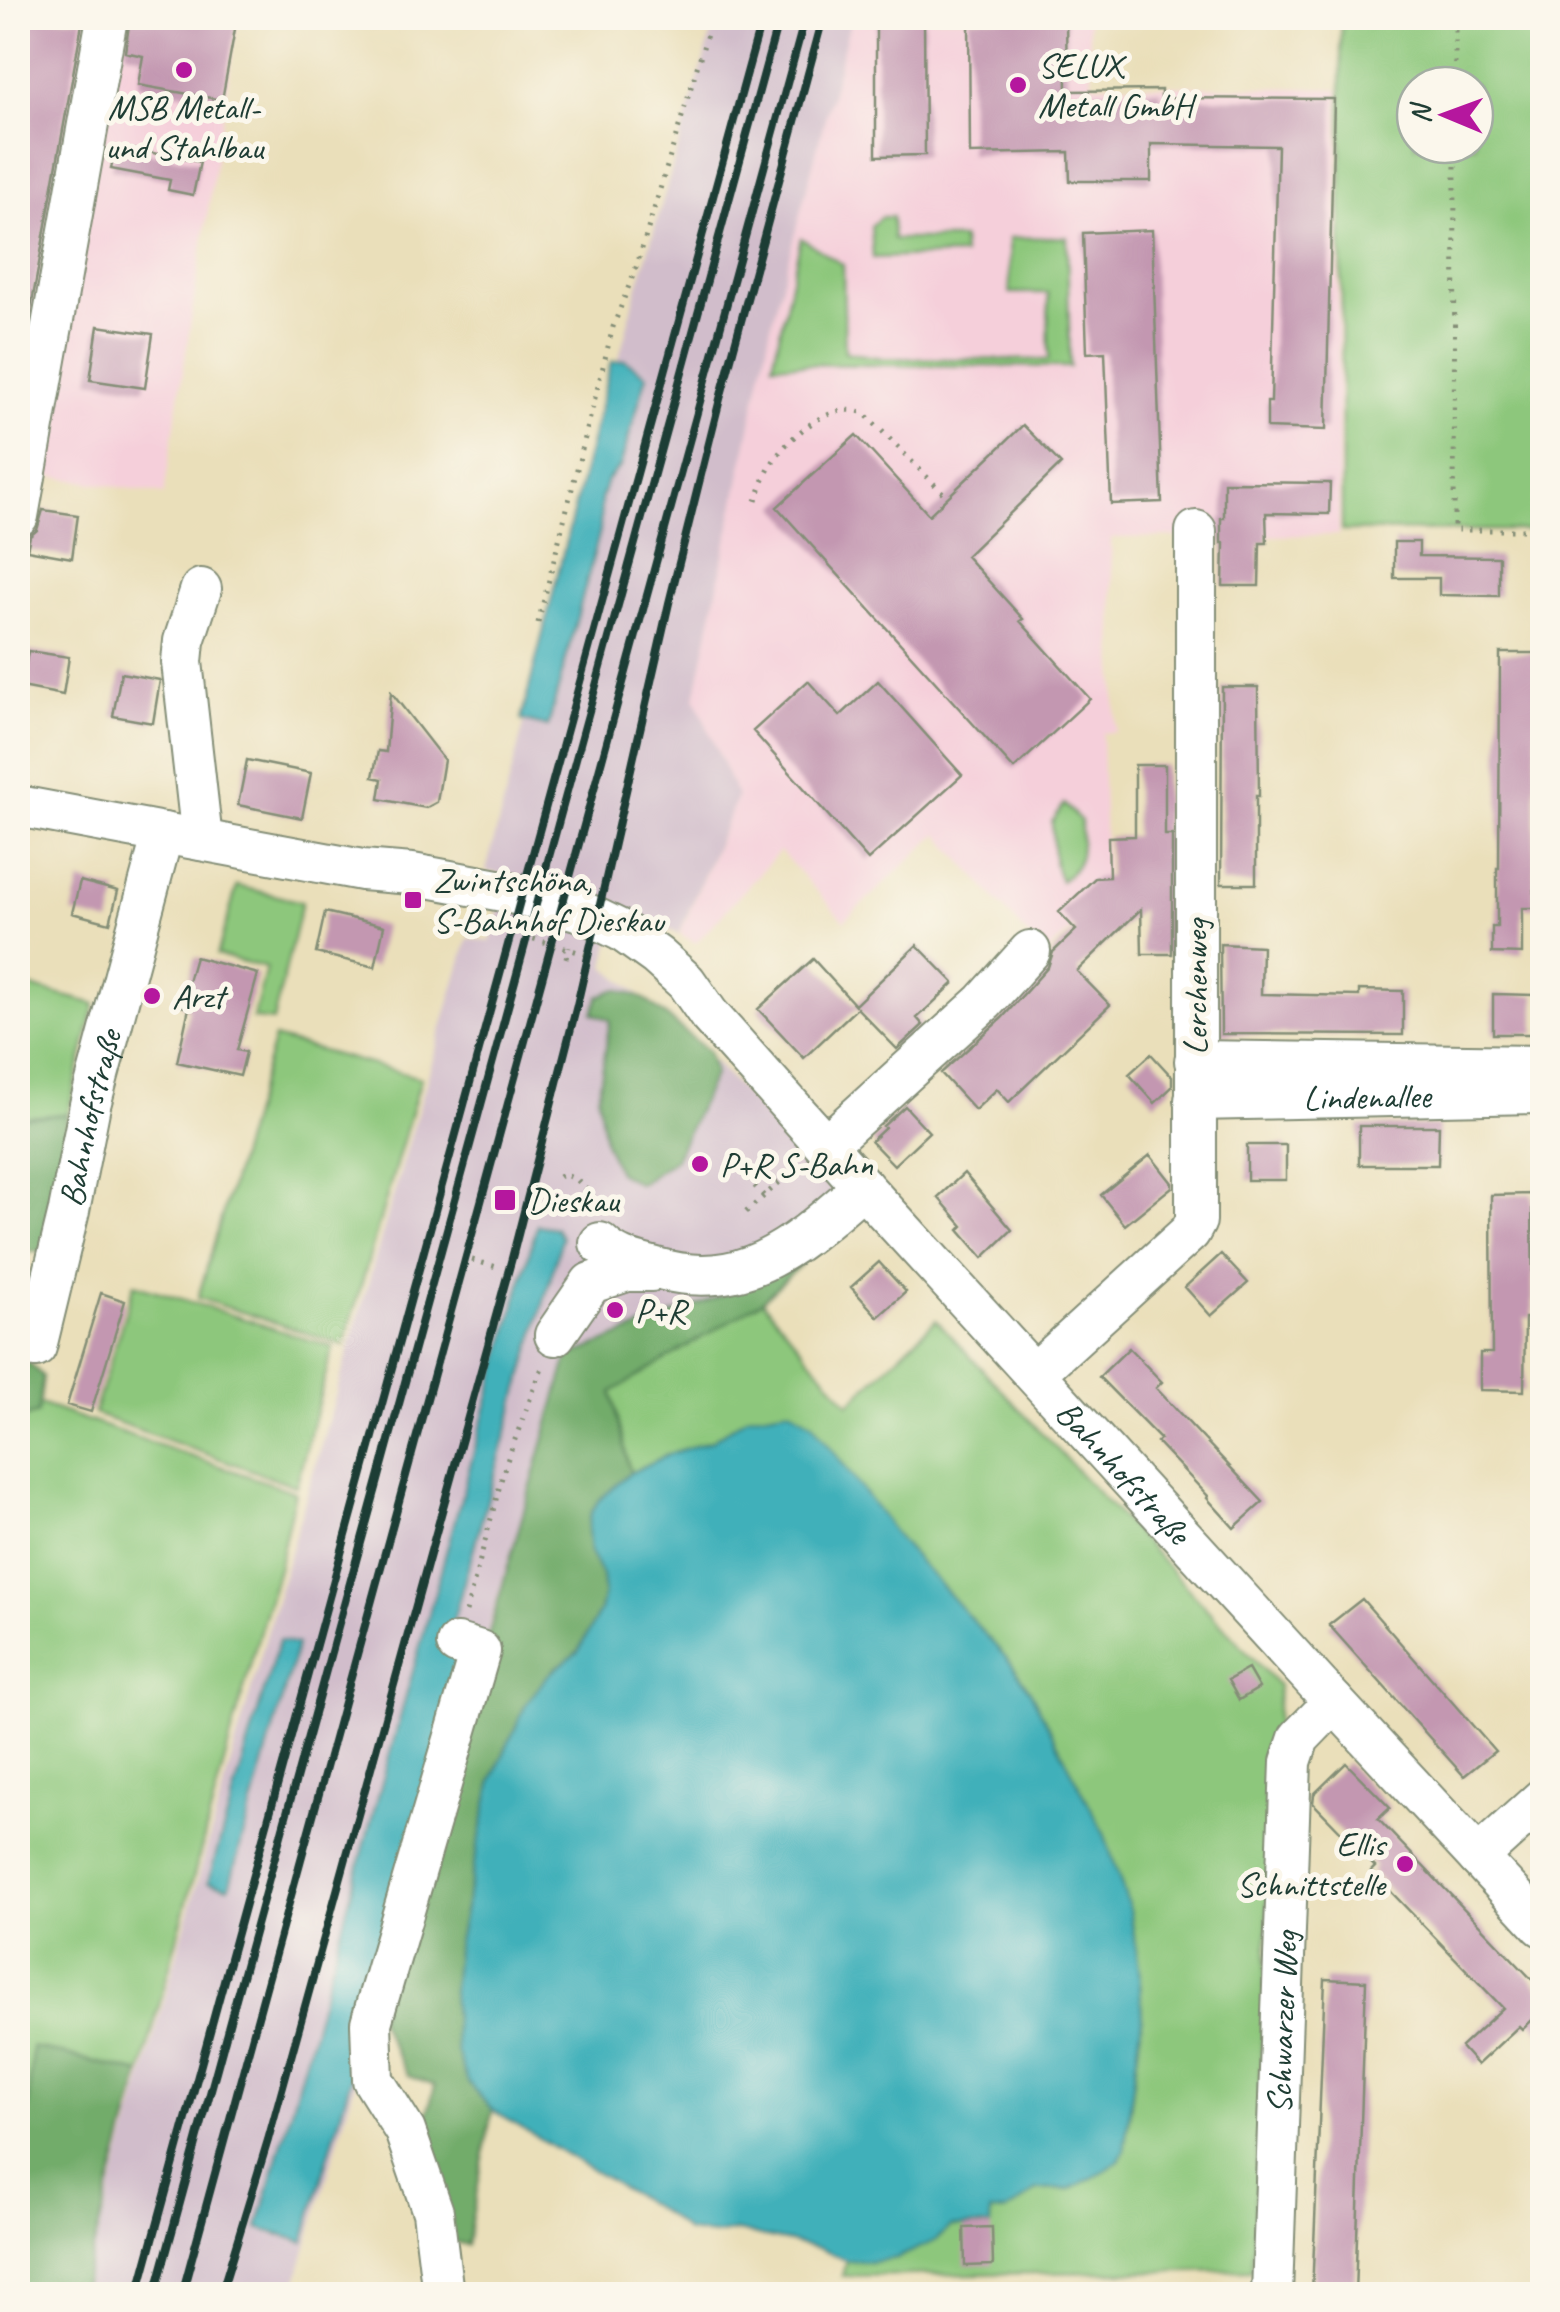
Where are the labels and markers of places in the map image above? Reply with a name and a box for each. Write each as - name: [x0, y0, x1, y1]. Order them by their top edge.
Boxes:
- place label: SELUX Metall GmbH: [1038, 43, 1198, 128]
- marker: MSB Metall- und Stahlbau: [173, 59, 195, 81]
- marker: SELUX Metall GmbH: [1007, 74, 1029, 96]
- place label: MSB Metall- und Stahlbau: [105, 85, 265, 170]
- place label: Zwintschöna, S-Bahnhof Dieskau: [433, 858, 666, 943]
- marker: Zwintschöna, S-Bahnhof Dieskau: [402, 889, 424, 911]
- place label: Arzt: [172, 974, 229, 1019]
- marker: Arzt: [141, 985, 163, 1007]
- place label: P+R S-Bahn: [720, 1142, 873, 1187]
- marker: P+R S-Bahn: [689, 1153, 711, 1175]
- place label: Dieskau: [528, 1178, 621, 1223]
- marker: Dieskau: [492, 1187, 518, 1213]
- place label: P+R: [635, 1288, 690, 1333]
- marker: P+R: [604, 1299, 626, 1321]
- place label: Ellis Schnittstelle: [1237, 1822, 1388, 1907]
- marker: Ellis Schnittstelle: [1394, 1853, 1416, 1875]

